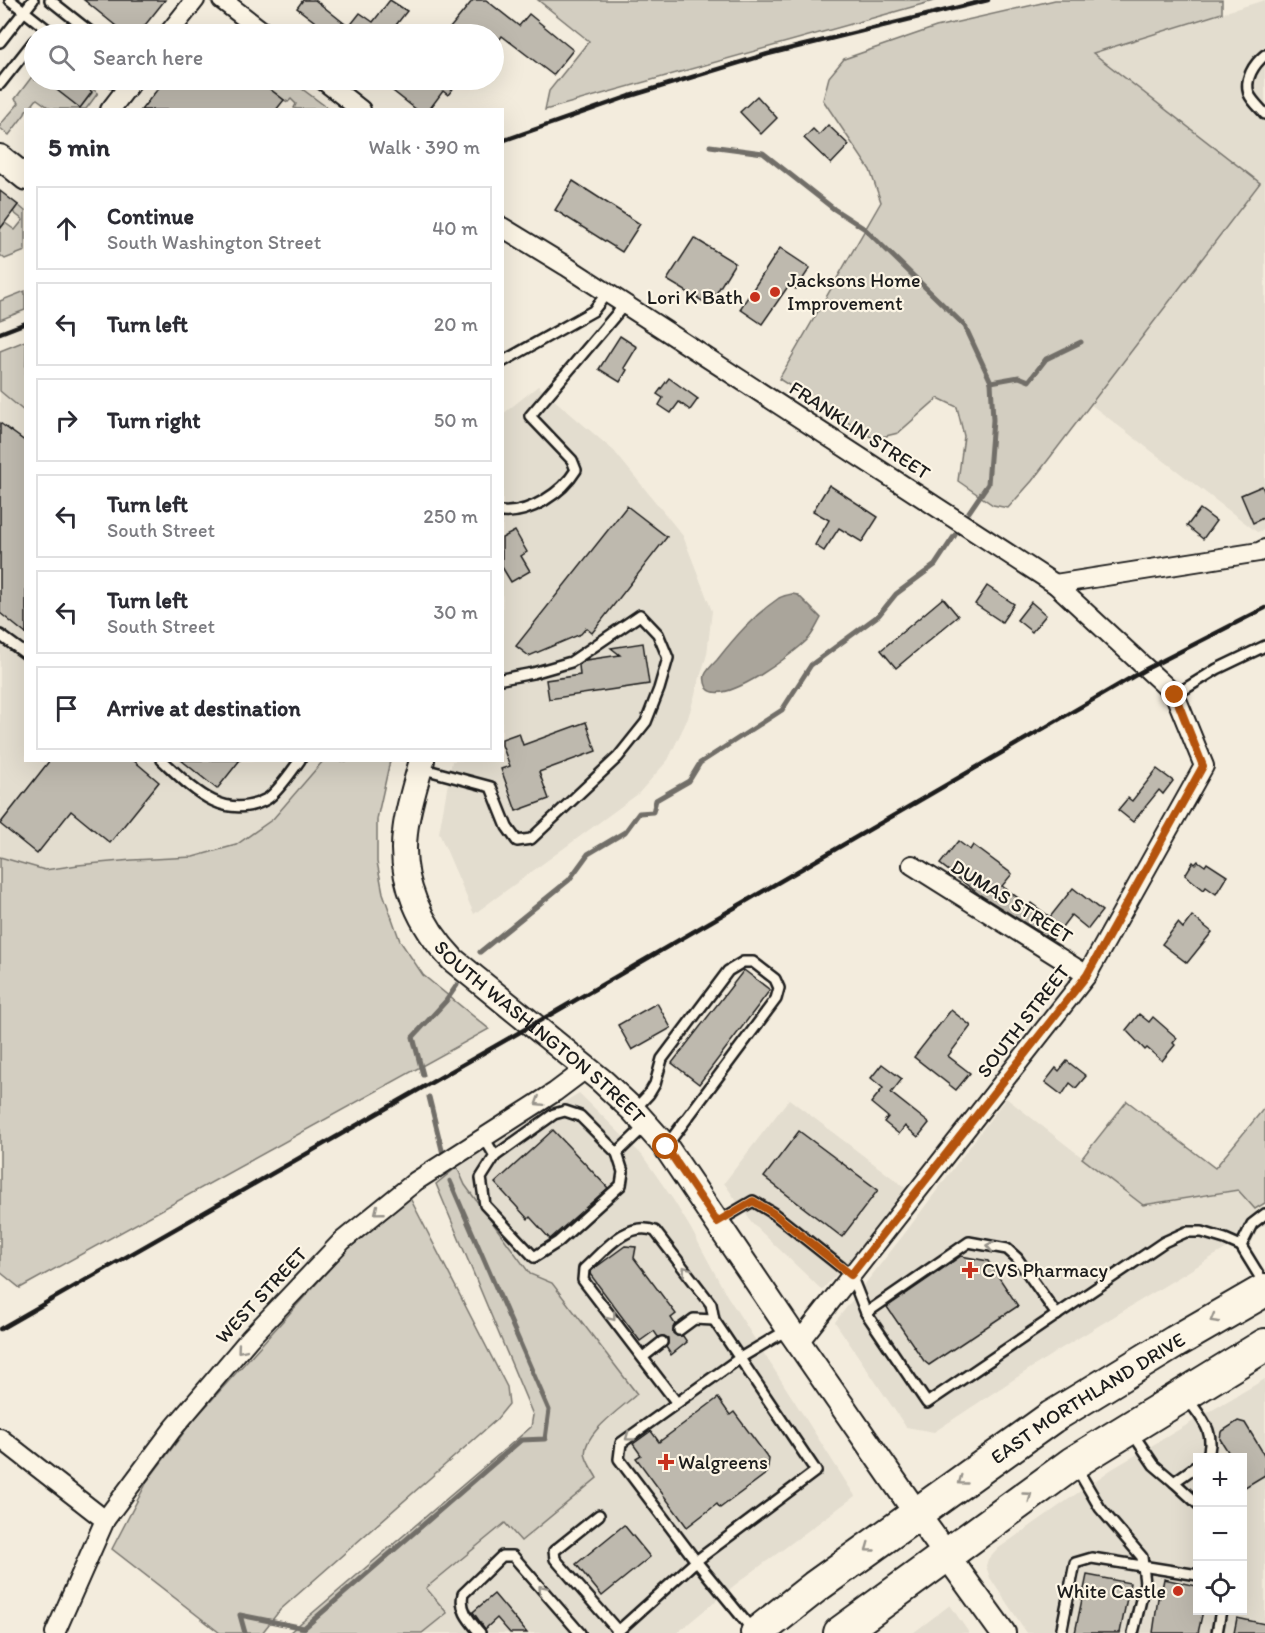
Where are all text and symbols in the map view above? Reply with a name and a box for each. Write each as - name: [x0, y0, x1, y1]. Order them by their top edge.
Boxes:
- search box: [24, 24, 504, 90]
- icon: search: [45, 41, 78, 74]
- text: Search here: [93, 44, 203, 71]
- text: 5 min: [48, 131, 110, 163]
- text: Walk · 390 m: [369, 135, 480, 159]
- text: Continue: [107, 203, 194, 230]
- icon: ahead: [50, 212, 83, 245]
- text: 40 m: [432, 216, 478, 240]
- text: South Washington Street: [107, 230, 321, 254]
- place label: Jacksons Home Improvement: [787, 268, 921, 315]
- place label: Lori K Bath: [647, 285, 743, 309]
- marker: Jacksons Home Improvement: [768, 285, 782, 299]
- marker: Lori K Bath: [748, 290, 762, 304]
- icon: left: [50, 308, 83, 341]
- text: Turn left: [107, 311, 188, 338]
- text: 20 m: [434, 312, 478, 336]
- street label: FRANKLIN STREET: [785, 376, 935, 484]
- icon: right: [50, 404, 83, 437]
- text: Turn right: [107, 407, 201, 434]
- text: 50 m: [434, 408, 478, 432]
- text: Turn left: [107, 491, 188, 518]
- icon: left: [50, 500, 83, 533]
- text: 250 m: [423, 504, 478, 528]
- text: South Street: [107, 518, 215, 542]
- text: Turn left: [107, 587, 188, 614]
- icon: left: [50, 596, 83, 629]
- text: 30 m: [433, 600, 478, 624]
- text: South Street: [107, 614, 215, 638]
- route end: [1161, 681, 1187, 707]
- icon: arrive: [50, 692, 83, 725]
- text: Arrive at destination: [107, 695, 301, 722]
- street label: DUMAS STREET: [947, 854, 1077, 948]
- street label: SOUTH WASHINGTON STREET: [429, 936, 651, 1128]
- street label: SOUTH STREET: [971, 960, 1075, 1082]
- one-way arrow: [535, 1095, 545, 1107]
- route start: [652, 1133, 678, 1159]
- one-way arrow: [374, 1204, 385, 1215]
- one-way arrow: [985, 1240, 995, 1253]
- street label: WEST STREET: [210, 1242, 312, 1348]
- place label: CVS Pharmacy: [982, 1258, 1109, 1282]
- marker: CVS Pharmacy: [963, 1263, 977, 1277]
- one-way arrow: [682, 1266, 693, 1277]
- one-way arrow: [605, 1311, 616, 1322]
- one-way arrow: [1210, 1312, 1220, 1323]
- street label: EAST MORTHLAND DRIVE: [986, 1327, 1189, 1469]
- one-way arrow: [237, 1342, 248, 1353]
- one-way arrow: [625, 1430, 636, 1441]
- place label: Walgreens: [678, 1450, 768, 1474]
- map controls: [1193, 1453, 1247, 1615]
- button: +: [1193, 1453, 1247, 1507]
- marker: Walgreens: [659, 1455, 673, 1469]
- one-way arrow: [958, 1474, 969, 1485]
- one-way arrow: [1022, 1492, 1033, 1503]
- button: −: [1193, 1507, 1247, 1561]
- one-way arrow: [865, 1541, 876, 1552]
- button: locate: [1193, 1561, 1247, 1615]
- place label: White Castle: [1057, 1579, 1166, 1603]
- marker: White Castle: [1171, 1584, 1185, 1598]
- one-way arrow: [538, 1585, 549, 1596]

